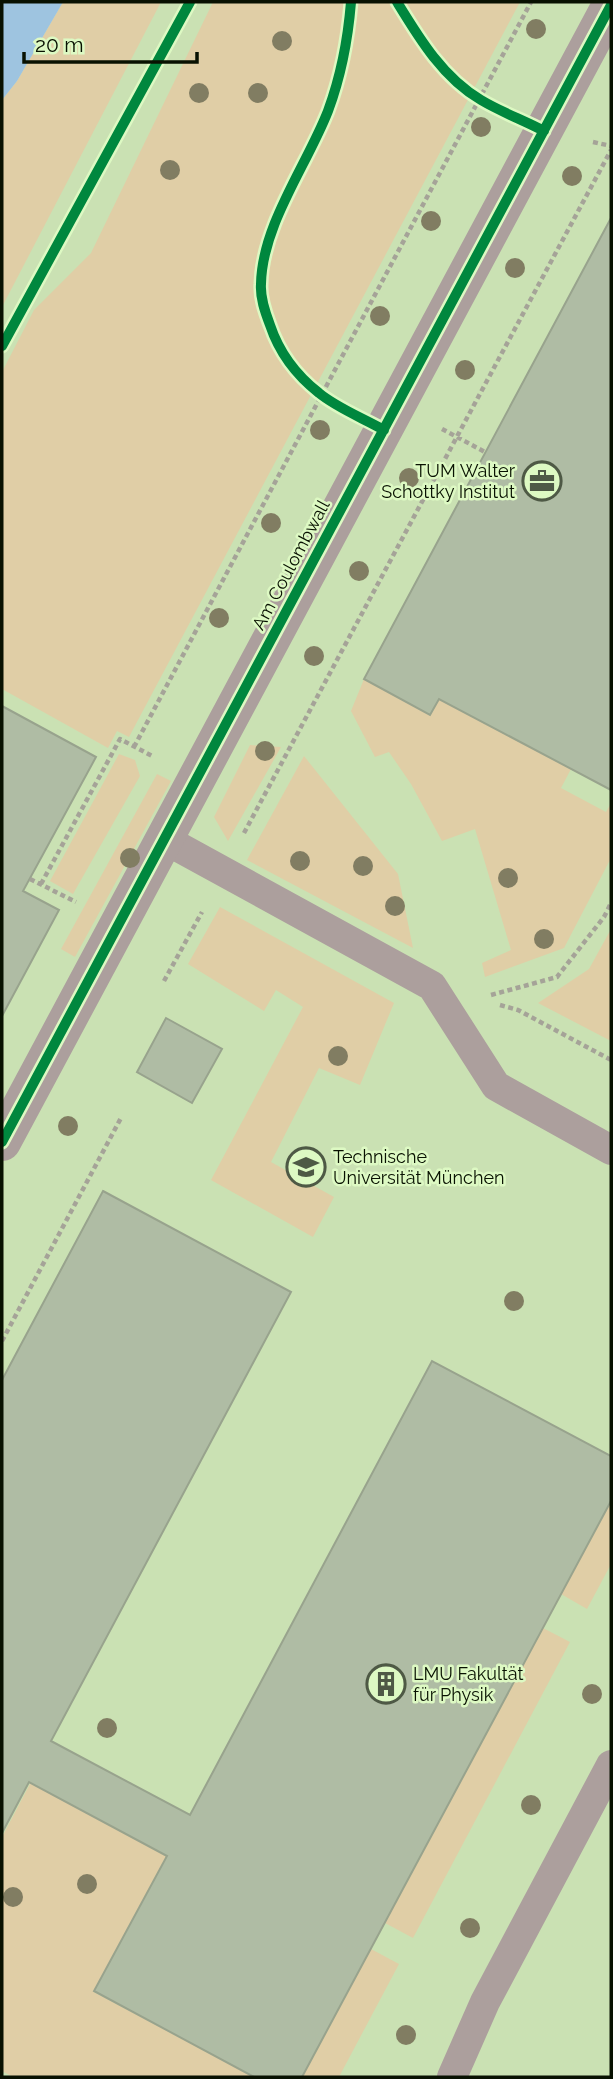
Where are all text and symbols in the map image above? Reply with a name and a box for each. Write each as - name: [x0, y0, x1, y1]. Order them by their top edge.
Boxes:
- scale bar: [24, 21, 198, 65]
- text: 20 m: [35, 32, 83, 57]
- place label: TUM Walter Schottky Institut: [381, 460, 516, 502]
- office icon: TUM Walter Schottky Institut: [521, 460, 563, 502]
- street label: Am Coulombwall: [247, 496, 334, 633]
- school or university icon: Technische Universität München: [285, 1146, 327, 1188]
- place label: Technische Universität München: [333, 1146, 504, 1188]
- building icon: LMU Fakultät für Physik: [365, 1663, 407, 1705]
- place label: LMU Fakultät für Physik: [413, 1663, 524, 1705]

